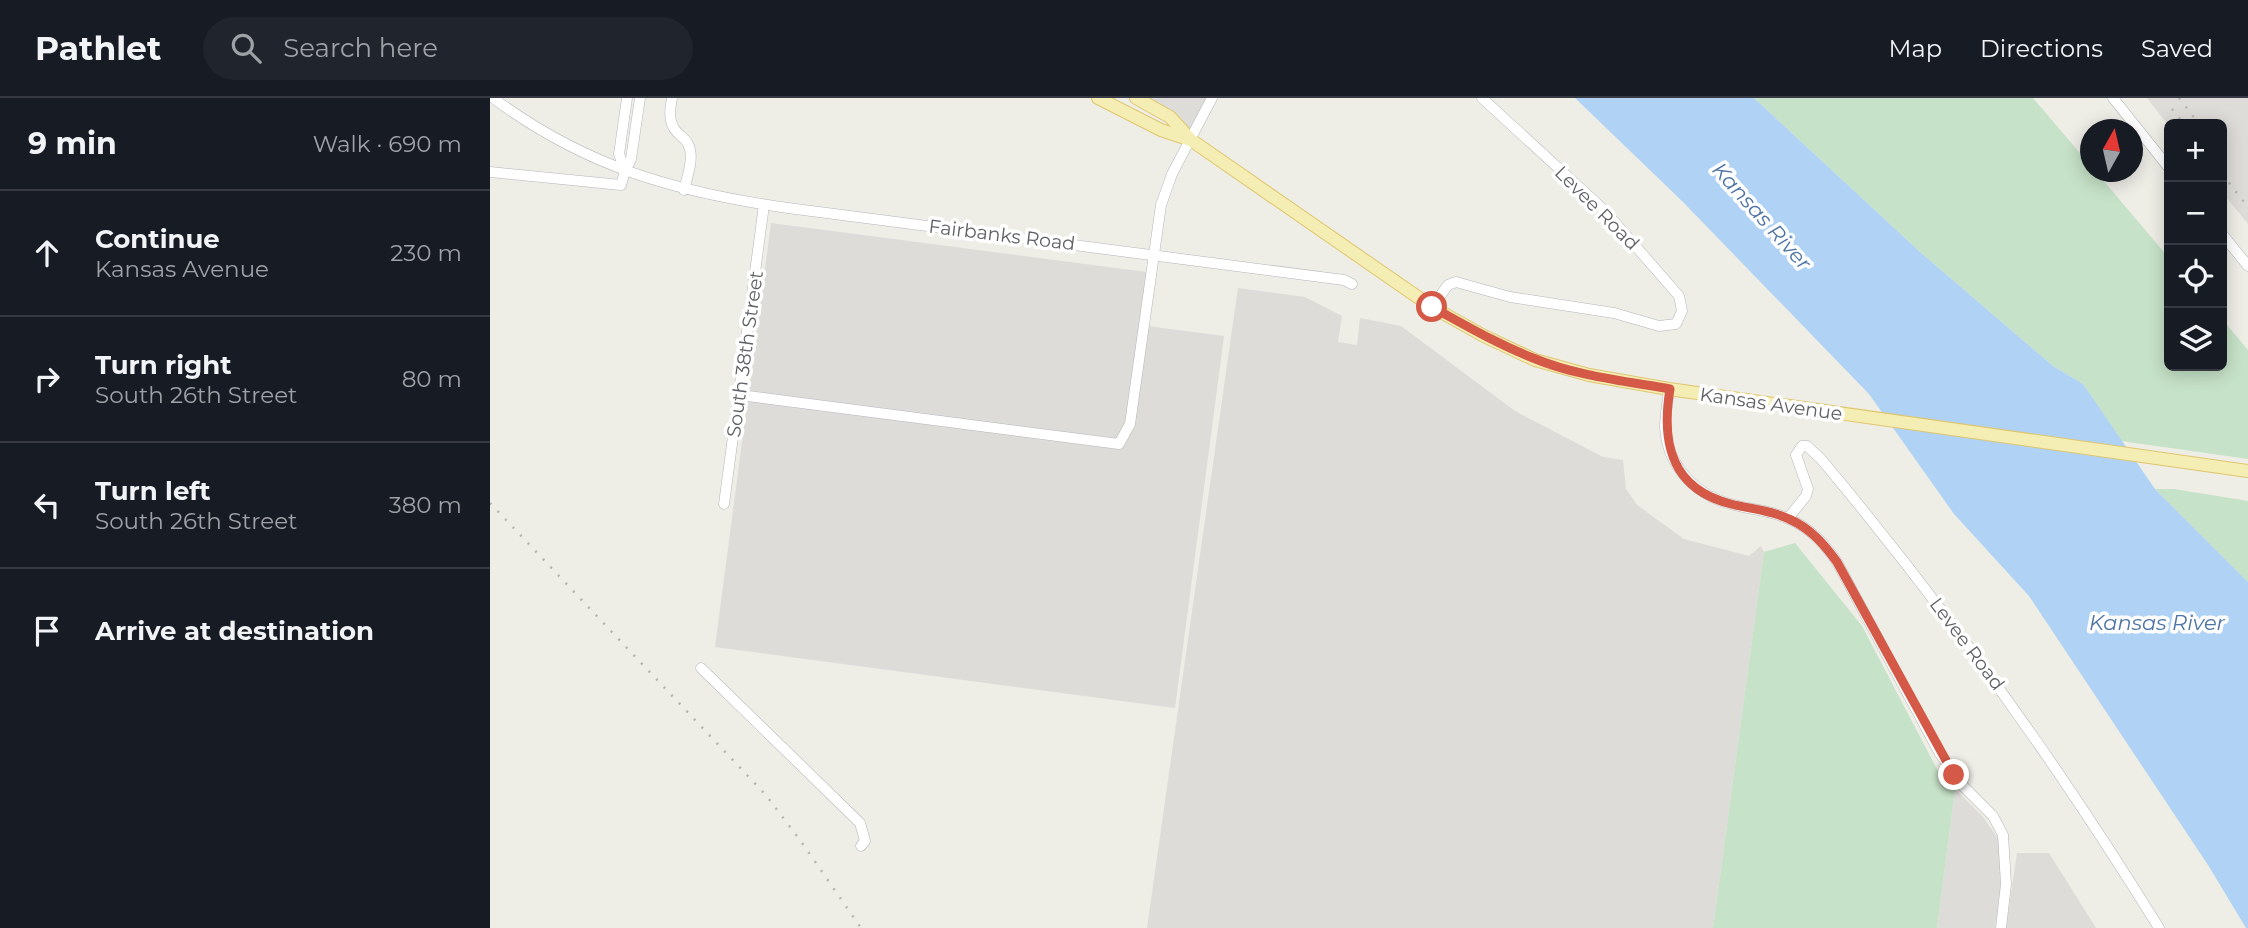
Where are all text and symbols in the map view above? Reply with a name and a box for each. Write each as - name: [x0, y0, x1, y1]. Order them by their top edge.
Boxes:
- search box: [203, 17, 693, 80]
- text: Pathlet: [35, 28, 161, 68]
- icon: search: [227, 29, 265, 67]
- text: Search here: [283, 32, 438, 64]
- text: Map: [1889, 34, 1942, 63]
- text: Directions: [1980, 34, 2103, 63]
- text: Saved: [2141, 34, 2213, 63]
- north arrow: [2080, 119, 2143, 182]
- map controls: [2164, 119, 2227, 371]
- button: +: [2164, 119, 2227, 182]
- text: 9 min: [28, 125, 117, 162]
- text: Walk · 690 m: [313, 130, 462, 158]
- water label: Kansas River: [1707, 157, 1817, 275]
- street label: Levee Road: [1550, 161, 1644, 255]
- button: −: [2164, 182, 2227, 245]
- street label: Fairbanks Road: [928, 215, 1076, 255]
- text: Continue: [95, 223, 220, 255]
- icon: ahead: [28, 234, 66, 272]
- text: 230 m: [390, 239, 462, 267]
- button: locate: [2164, 245, 2227, 308]
- text: Kansas Avenue: [95, 255, 269, 283]
- street label: South 38th Street: [722, 269, 768, 439]
- route start: [1416, 291, 1447, 322]
- button: layers: [2164, 308, 2227, 371]
- text: Turn right: [95, 349, 231, 381]
- icon: right: [28, 360, 66, 398]
- text: 80 m: [402, 365, 462, 393]
- text: South 26th Street: [95, 381, 297, 409]
- street label: Kansas Avenue: [1698, 383, 1844, 425]
- text: Turn left: [95, 475, 211, 507]
- icon: left: [28, 486, 66, 524]
- text: 380 m: [389, 491, 462, 519]
- text: South 26th Street: [95, 507, 297, 535]
- street label: Levee Road: [1925, 593, 2009, 695]
- water label: Kansas River: [2089, 610, 2226, 635]
- icon: arrive: [28, 612, 66, 650]
- text: Arrive at destination: [95, 615, 374, 647]
- route end: [1938, 759, 1969, 790]

